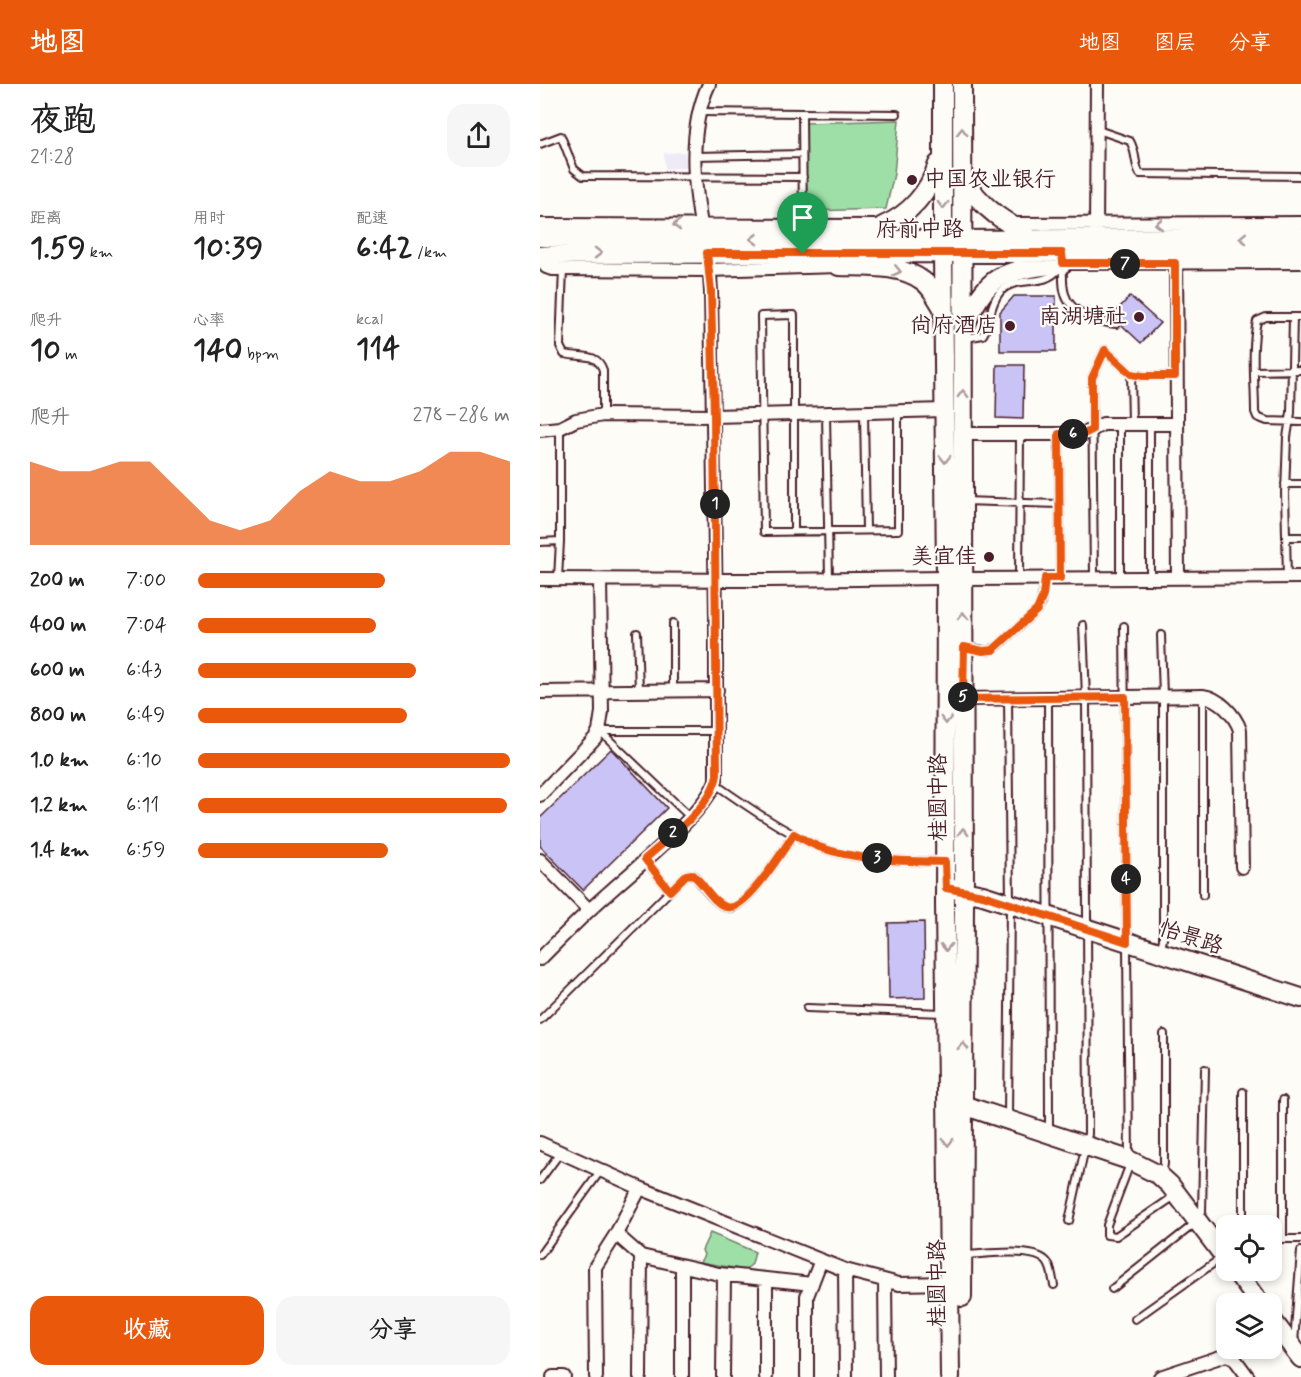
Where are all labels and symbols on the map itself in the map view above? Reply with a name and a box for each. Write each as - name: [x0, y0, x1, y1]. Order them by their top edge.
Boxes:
- one-way arrow: [956, 128, 968, 137]
- place label: 中国农业银行: [924, 166, 1056, 194]
- marker: 中国农业银行: [905, 173, 919, 187]
- pin: [777, 192, 828, 254]
- one-way arrow: [937, 201, 949, 210]
- street label: 府前中路: [876, 216, 964, 244]
- one-way arrow: [1154, 218, 1163, 230]
- one-way arrow: [673, 219, 682, 231]
- one-way arrow: [1238, 232, 1247, 244]
- one-way arrow: [749, 233, 758, 245]
- one-way arrow: [594, 247, 603, 260]
- pin: 7: [1110, 249, 1140, 279]
- one-way arrow: [892, 264, 902, 277]
- place label: 南湖塘社: [1039, 303, 1127, 331]
- marker: 南湖塘社: [1132, 310, 1146, 324]
- place label: 尚府酒店: [910, 312, 998, 340]
- marker: 尚府酒店: [1003, 319, 1017, 333]
- one-way arrow: [957, 390, 969, 399]
- pin: 6: [1058, 419, 1088, 449]
- one-way arrow: [939, 455, 951, 464]
- pin: 1: [700, 489, 730, 519]
- place label: 美宜佳: [911, 543, 977, 571]
- marker: 美宜佳: [982, 550, 996, 564]
- one-way arrow: [957, 612, 970, 621]
- pin: 5: [948, 682, 978, 712]
- one-way arrow: [940, 716, 952, 725]
- street label: 桂圆中路: [925, 753, 953, 841]
- pin: 2: [658, 818, 688, 848]
- one-way arrow: [957, 828, 969, 837]
- pin: 3: [862, 843, 892, 873]
- pin: 4: [1111, 864, 1141, 894]
- street label: 怡景路: [1155, 914, 1227, 962]
- one-way arrow: [940, 942, 952, 951]
- one-way arrow: [957, 1042, 969, 1051]
- one-way arrow: [942, 1137, 954, 1146]
- street label: 桂圆中路: [924, 1239, 952, 1327]

